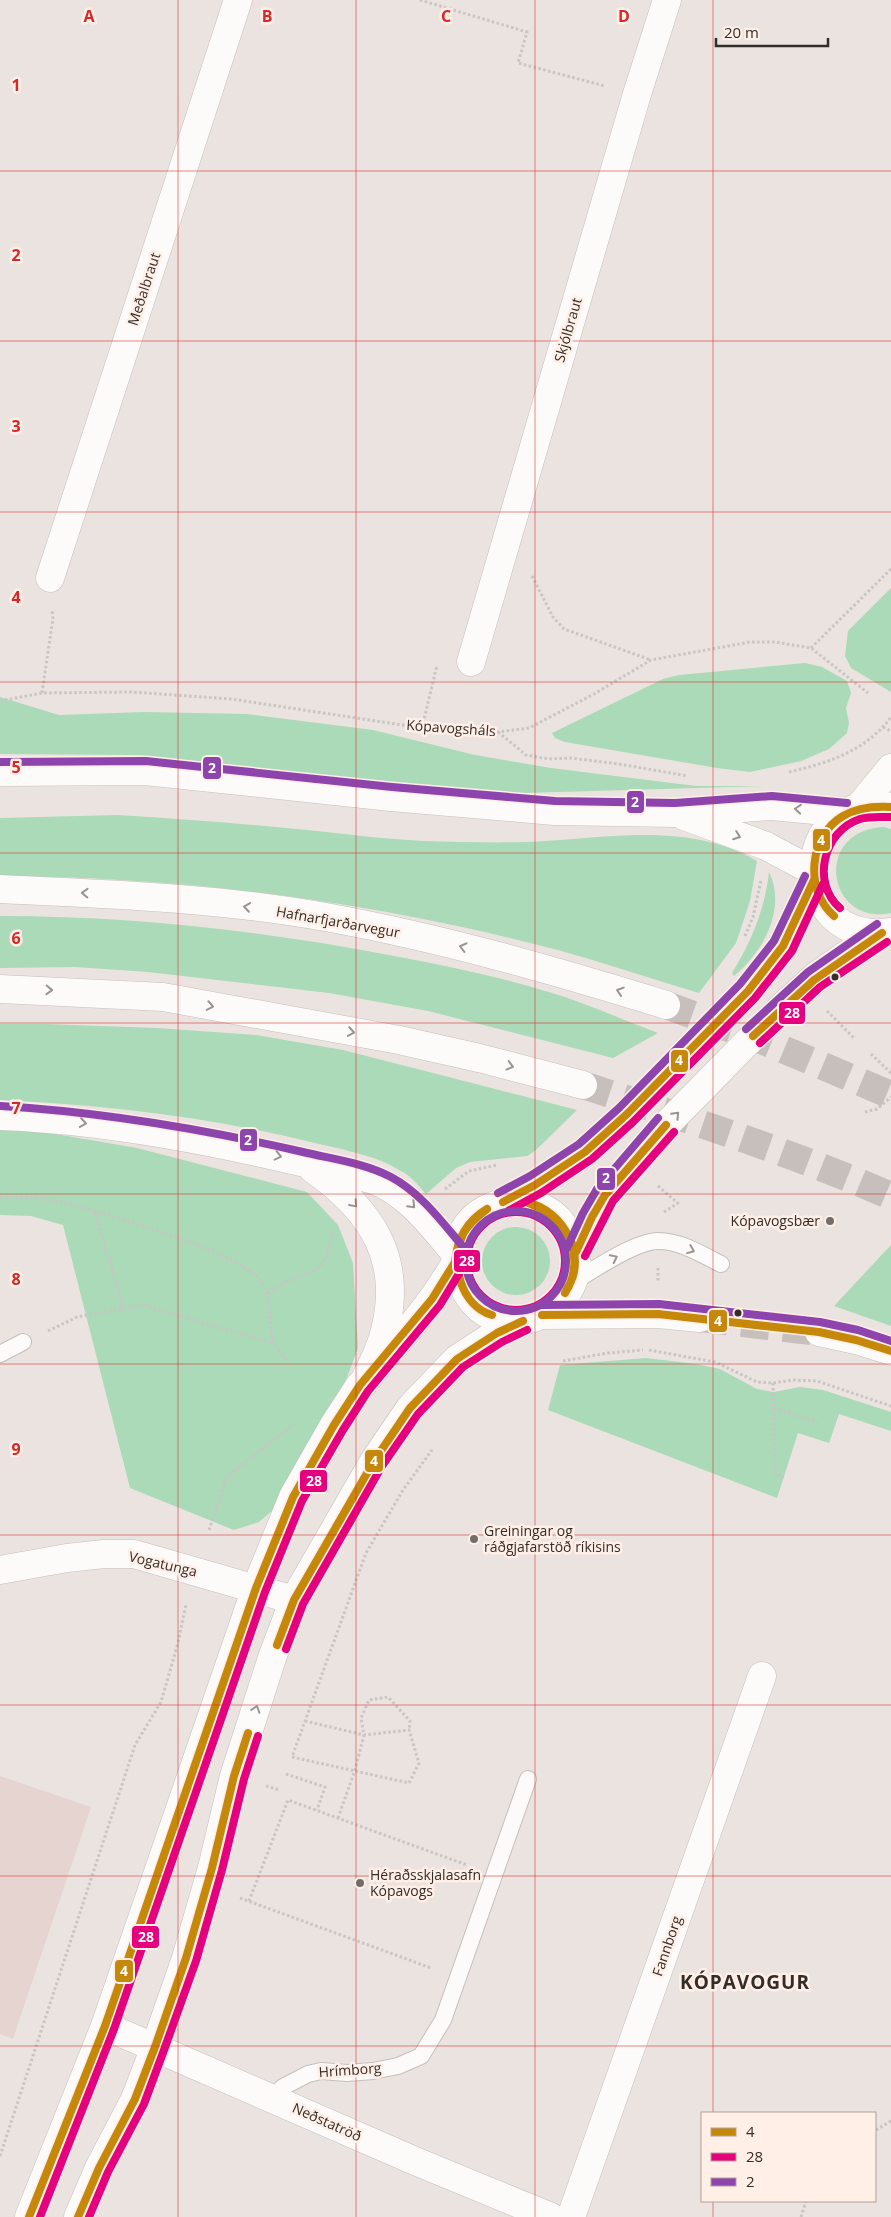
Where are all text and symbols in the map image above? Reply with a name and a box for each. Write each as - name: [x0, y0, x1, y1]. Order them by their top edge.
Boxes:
- text: A: [83, 5, 95, 27]
- text: B: [262, 5, 272, 27]
- text: C: [441, 5, 451, 27]
- text: D: [618, 5, 630, 27]
- scale bar: [716, 15, 828, 47]
- text: 20 m: [724, 22, 759, 42]
- text: 1: [11, 74, 21, 96]
- text: 2: [11, 244, 21, 266]
- street label: Meðalbraut: [123, 250, 164, 328]
- street label: Skjólbraut: [549, 295, 586, 364]
- text: 3: [11, 415, 21, 437]
- text: 4: [11, 586, 21, 608]
- street label: Kópavogsháls: [406, 715, 497, 740]
- text: 5: [11, 756, 21, 778]
- line badge: 2: [202, 756, 222, 780]
- text: 2: [208, 758, 216, 777]
- line badge: 2: [626, 790, 645, 814]
- text: 2: [631, 792, 639, 811]
- one-way arrow: [794, 803, 802, 814]
- line badge: 4: [812, 828, 831, 852]
- one-way arrow: [733, 830, 741, 840]
- text: 4: [817, 830, 825, 849]
- one-way arrow: [81, 887, 89, 898]
- street label: Hafnarfjarðarvegur: [275, 901, 402, 942]
- one-way arrow: [243, 902, 251, 912]
- text: 6: [11, 927, 21, 949]
- one-way arrow: [459, 942, 468, 953]
- unlabelled marker: [830, 972, 840, 982]
- one-way arrow: [45, 985, 53, 996]
- one-way arrow: [616, 986, 625, 996]
- one-way arrow: [206, 1000, 215, 1011]
- line badge: 28: [778, 1001, 806, 1025]
- text: 28: [784, 1003, 800, 1022]
- one-way arrow: [347, 1027, 355, 1037]
- line badge: 4: [670, 1049, 689, 1073]
- text: 4: [675, 1050, 683, 1069]
- one-way arrow: [505, 1060, 514, 1071]
- text: 7: [11, 1097, 21, 1119]
- one-way arrow: [670, 1112, 679, 1121]
- one-way arrow: [80, 1117, 88, 1128]
- line badge: 2: [239, 1128, 258, 1152]
- text: 2: [244, 1130, 252, 1149]
- one-way arrow: [273, 1150, 282, 1161]
- line badge: 2: [596, 1167, 616, 1191]
- text: 2: [602, 1168, 610, 1187]
- one-way arrow: [349, 1199, 358, 1208]
- one-way arrow: [406, 1199, 415, 1208]
- place label: Kópavogsbær: [731, 1211, 820, 1230]
- marker: Kópavogsbær: [824, 1215, 836, 1227]
- one-way arrow: [686, 1244, 695, 1254]
- line badge: 28: [453, 1249, 481, 1273]
- text: 28: [459, 1251, 475, 1270]
- one-way arrow: [609, 1254, 618, 1264]
- text: 8: [11, 1268, 21, 1290]
- unlabelled marker: [733, 1308, 743, 1318]
- line badge: 4: [708, 1309, 728, 1333]
- text: 4: [714, 1311, 722, 1330]
- text: 9: [11, 1438, 21, 1460]
- line badge: 4: [364, 1449, 384, 1473]
- text: 4: [370, 1451, 378, 1470]
- line badge: 28: [299, 1469, 328, 1493]
- text: 28: [306, 1471, 322, 1490]
- place label: Greiningar og ráðgjafarstöð ríkisins: [484, 1521, 621, 1556]
- marker: Greiningar og ráðgjafarstöð ríkisins: [468, 1533, 480, 1545]
- street label: Vogatunga: [127, 1546, 199, 1581]
- one-way arrow: [250, 1705, 260, 1714]
- place label: Héraðsskjalasafn Kópavogs: [370, 1865, 481, 1900]
- marker: Héraðsskjalasafn Kópavogs: [354, 1877, 366, 1889]
- street label: Fannborg: [647, 1913, 686, 1978]
- line badge: 28: [131, 1925, 160, 1949]
- text: 28: [138, 1927, 154, 1946]
- line badge: 4: [114, 1959, 134, 1983]
- text: 4: [120, 1961, 128, 1980]
- district label: KÓPAVOGUR: [680, 1969, 810, 1995]
- street label: Hrímborg: [318, 2058, 382, 2081]
- street label: Neðstatröð: [290, 2098, 365, 2145]
- legend: [701, 2112, 876, 2202]
- text: 4: [746, 2121, 755, 2141]
- text: 28: [746, 2146, 763, 2166]
- text: 2: [746, 2171, 755, 2191]

